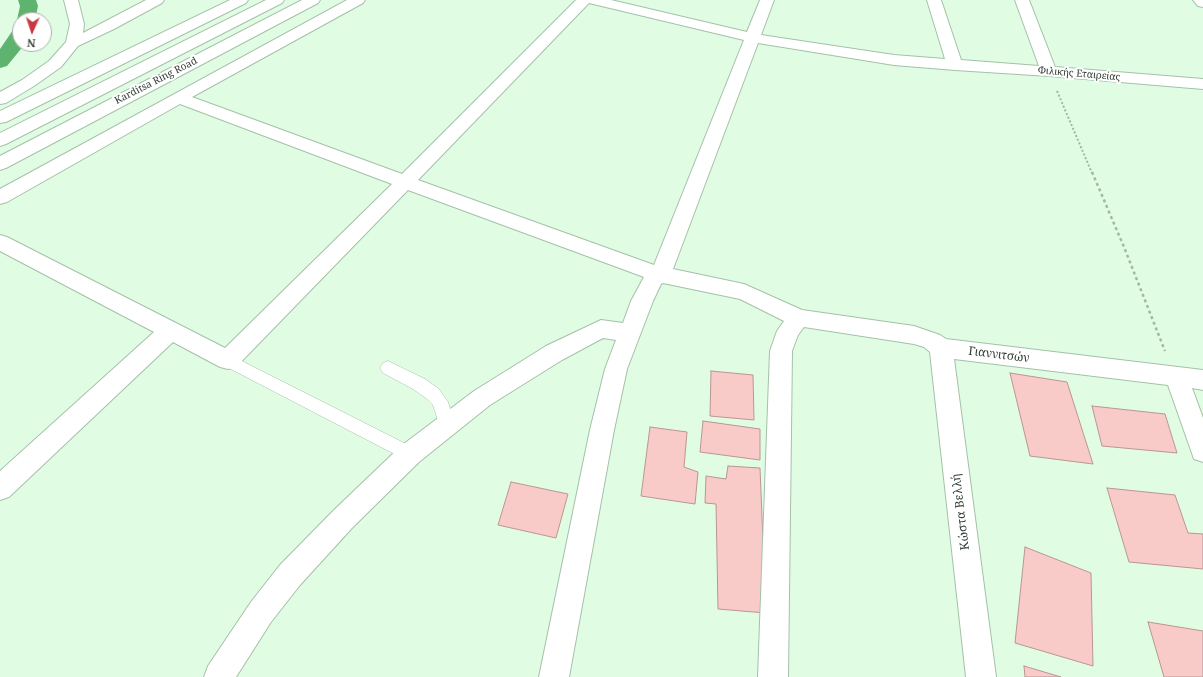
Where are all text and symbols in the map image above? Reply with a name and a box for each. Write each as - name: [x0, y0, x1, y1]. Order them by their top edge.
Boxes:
- north arrow: [12, 12, 52, 52]
- text: N: [27, 36, 36, 51]
- street label: Karditsa Ring Road: [113, 55, 199, 107]
- street label: Φιλικής Εταιρείας: [1037, 64, 1121, 84]
- street label: Γιαννιτσών: [968, 344, 1030, 366]
- street label: Κώστα Βελλή: [949, 473, 973, 551]

